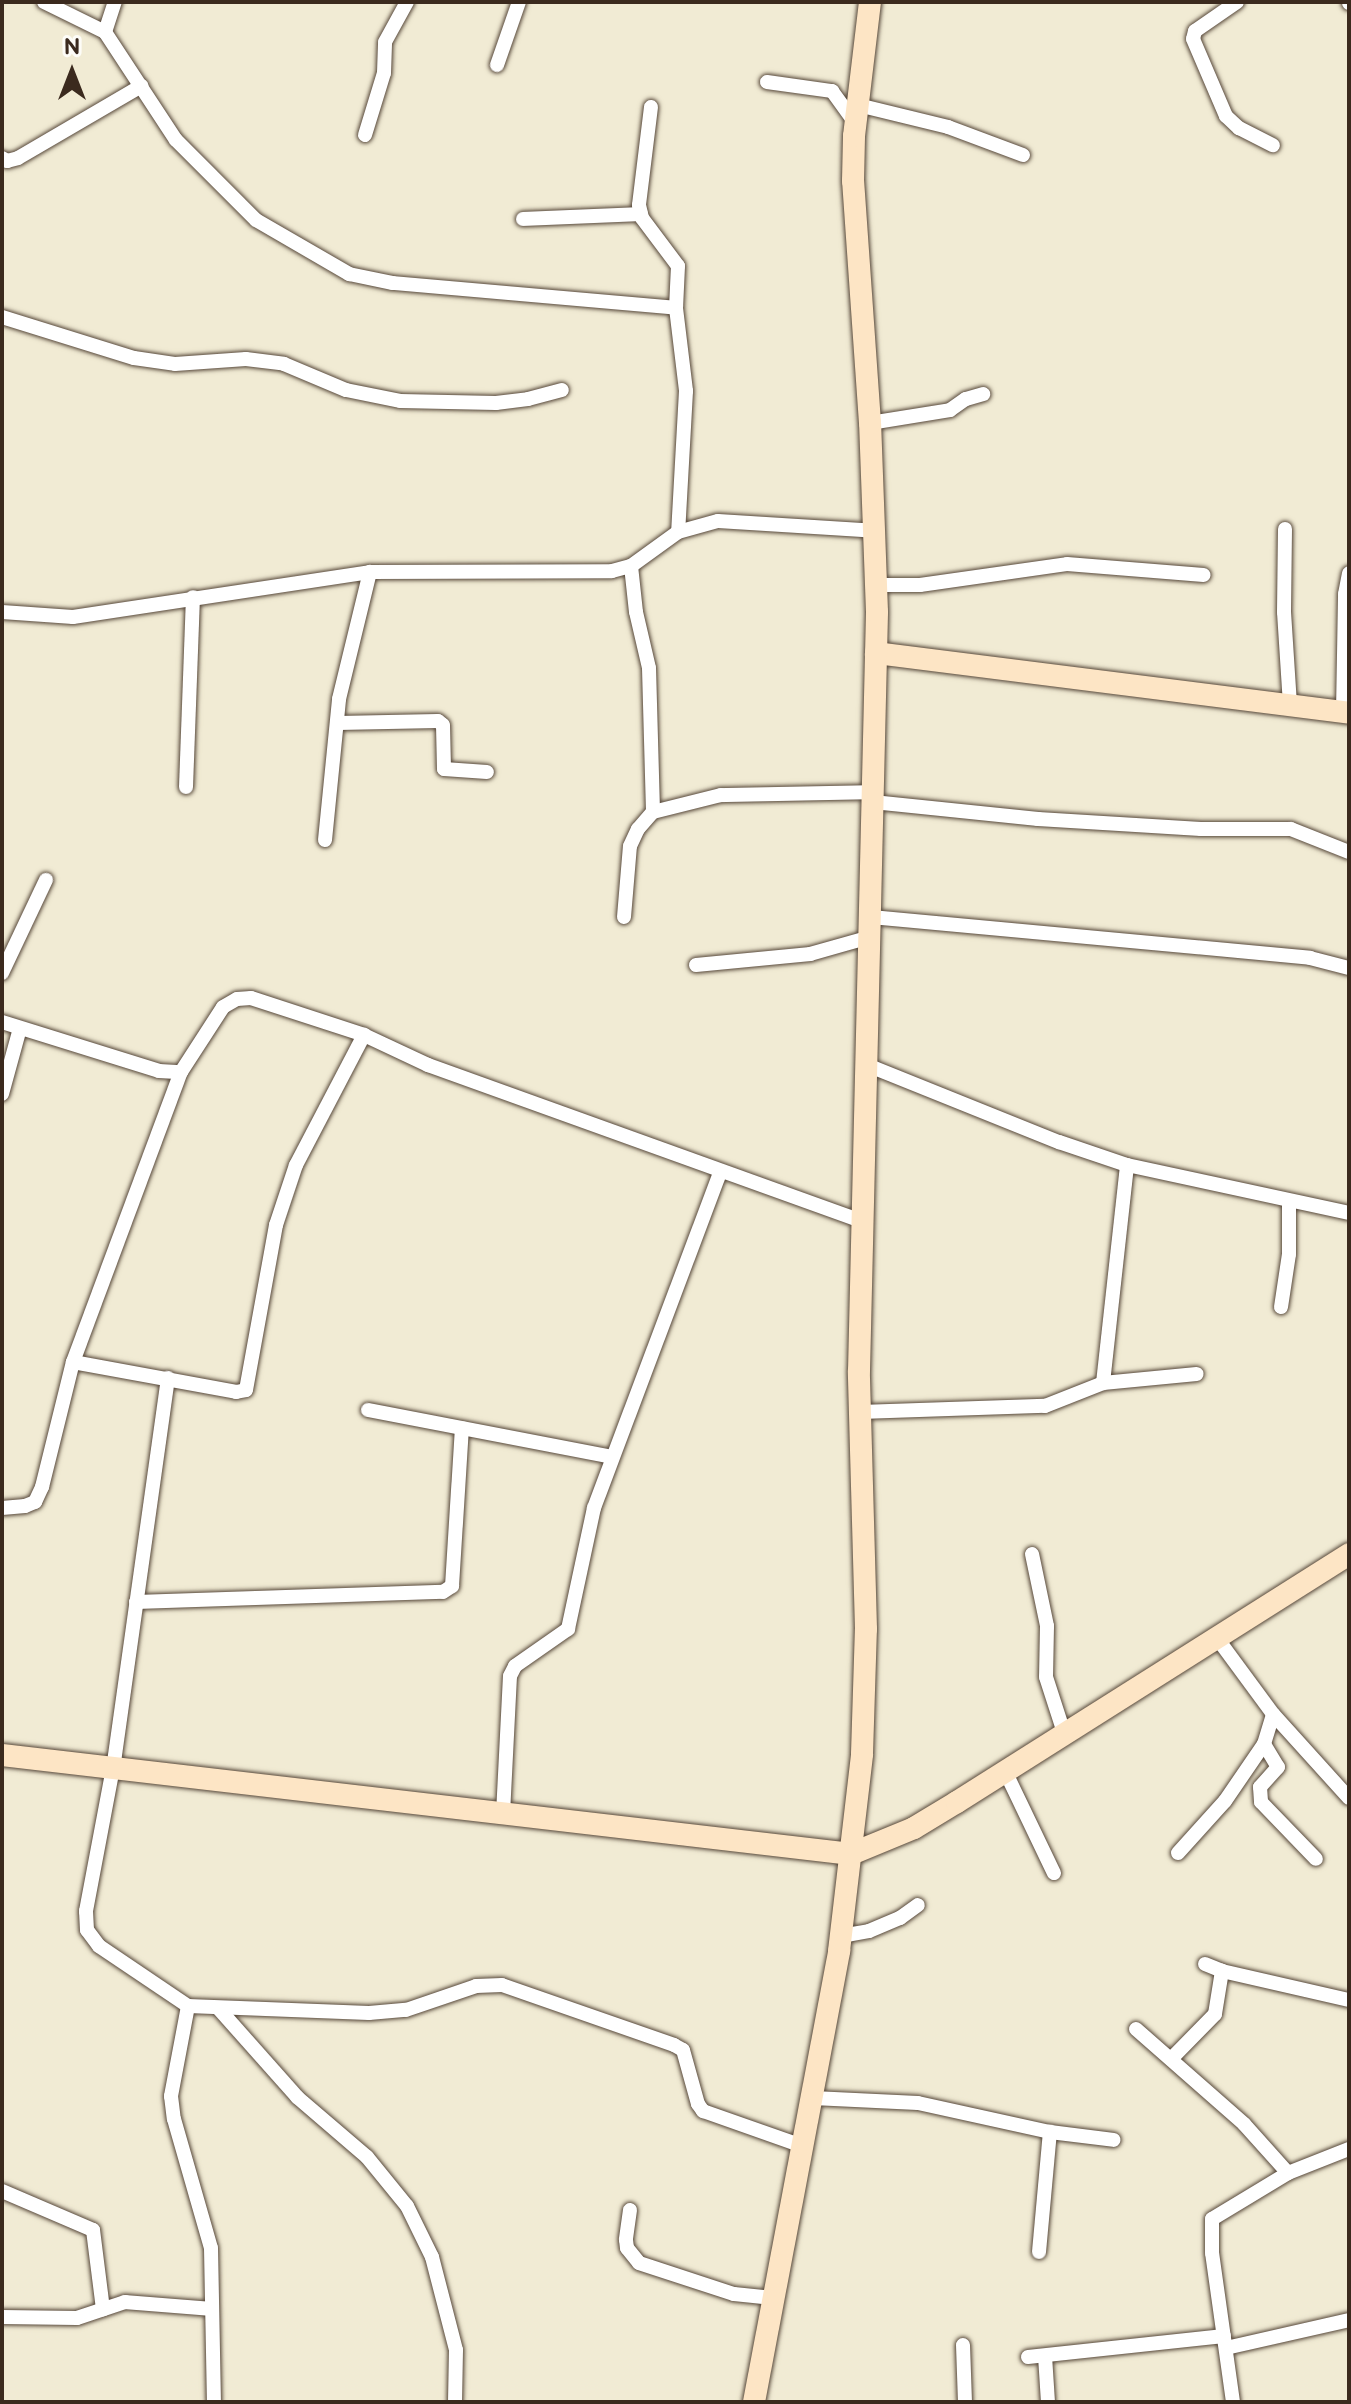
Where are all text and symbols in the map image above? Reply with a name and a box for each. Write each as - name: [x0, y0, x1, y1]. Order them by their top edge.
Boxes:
- north arrow: [32, 32, 112, 112]
- text: N: [64, 34, 80, 61]

